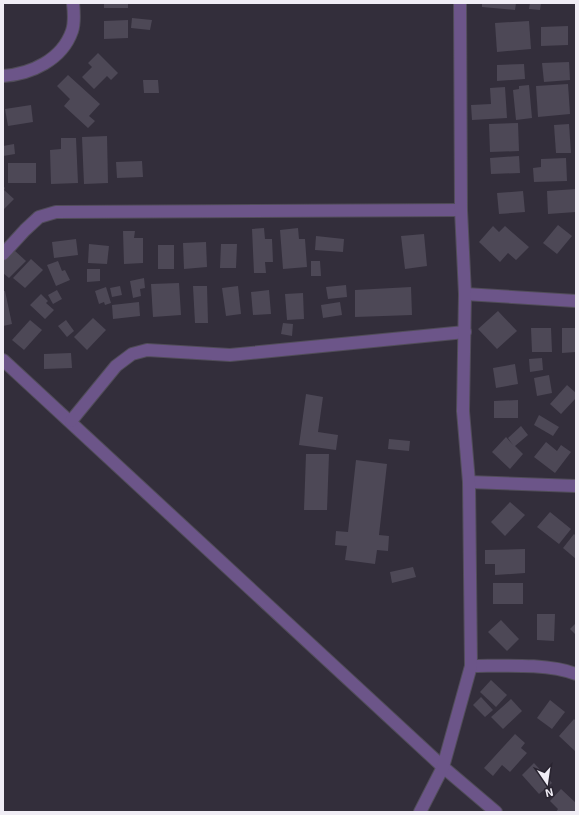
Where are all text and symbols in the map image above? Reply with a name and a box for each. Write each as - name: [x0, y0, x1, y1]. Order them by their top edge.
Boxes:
- north arrow: [527, 763, 567, 803]
- text: N: [544, 786, 555, 800]

